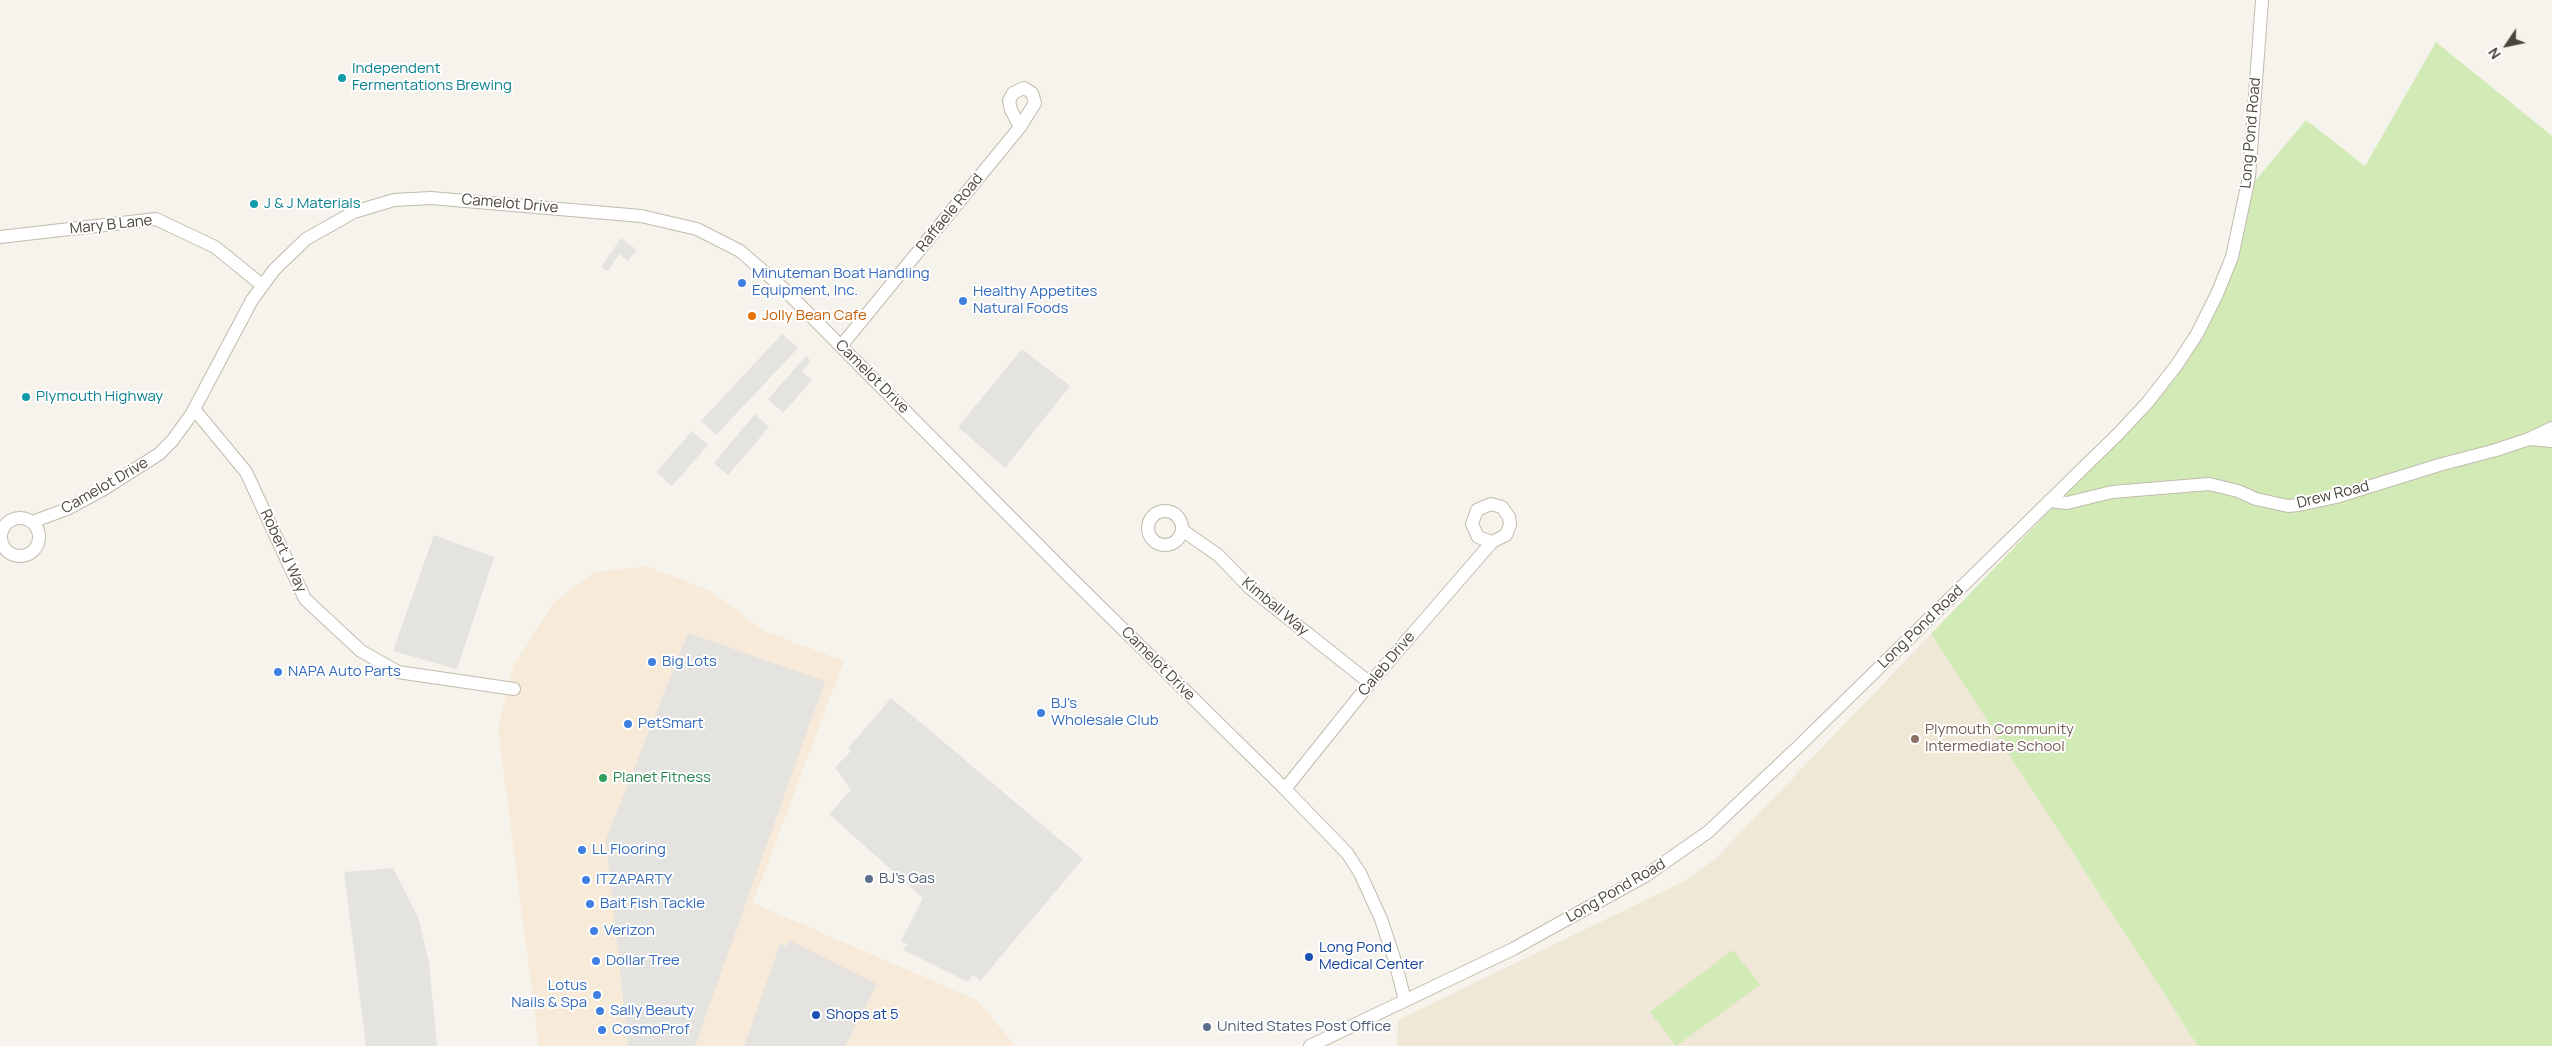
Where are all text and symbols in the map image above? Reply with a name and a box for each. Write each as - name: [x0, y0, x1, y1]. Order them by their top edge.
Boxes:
- north arrow: [2482, 20, 2532, 70]
- text: N: [2483, 44, 2505, 63]
- place label: Independent Fermentations Brewing: [352, 60, 512, 95]
- marker: Independent Fermentations Brewing: [336, 72, 348, 84]
- street label: Long Pond Road: [2237, 77, 2265, 189]
- street label: Raffaele Road: [913, 170, 987, 256]
- street label: Camelot Drive: [461, 191, 559, 217]
- place label: J & J Materials: [264, 195, 361, 213]
- marker: J & J Materials: [248, 198, 260, 210]
- street label: Mary B Lane: [69, 212, 153, 238]
- place label: Minuteman Boat Handling Equipment, Inc.: [752, 265, 930, 300]
- marker: Minuteman Boat Handling Equipment, Inc.: [736, 277, 748, 289]
- place label: Healthy Appetites Natural Foods: [973, 283, 1097, 318]
- marker: Healthy Appetites Natural Foods: [957, 295, 969, 307]
- place label: Jolly Bean Cafe: [762, 307, 867, 325]
- marker: Jolly Bean Cafe: [746, 310, 758, 322]
- street label: Camelot Drive: [831, 336, 913, 418]
- place label: Plymouth Highway: [36, 388, 163, 406]
- marker: Plymouth Highway: [20, 391, 32, 403]
- street label: Camelot Drive: [59, 454, 151, 518]
- street label: Drew Road: [2295, 477, 2371, 513]
- street label: Robert J Way: [256, 507, 310, 595]
- street label: Kimball Way: [1238, 574, 1312, 640]
- street label: Long Pond Road: [1875, 582, 1967, 672]
- street label: Camelot Drive: [1117, 623, 1199, 705]
- street label: Caleb Drive: [1355, 628, 1419, 700]
- place label: Big Lots: [662, 653, 717, 671]
- marker: Big Lots: [646, 656, 658, 668]
- place label: NAPA Auto Parts: [288, 663, 401, 681]
- marker: NAPA Auto Parts: [272, 666, 284, 678]
- place label: BJ's Wholesale Club: [1051, 695, 1159, 730]
- marker: BJ's Wholesale Club: [1035, 707, 1047, 719]
- place label: PetSmart: [638, 715, 703, 733]
- marker: PetSmart: [622, 718, 634, 730]
- place label: Plymouth Community Intermediate School: [1925, 721, 2074, 756]
- marker: Plymouth Community Intermediate School: [1909, 733, 1921, 745]
- place label: Planet Fitness: [613, 769, 711, 787]
- marker: Planet Fitness: [597, 772, 609, 784]
- place label: LL Flooring: [592, 841, 666, 859]
- marker: LL Flooring: [576, 844, 588, 856]
- street label: Long Pond Road: [1563, 855, 1669, 927]
- place label: BJ’s Gas: [879, 870, 935, 888]
- place label: ITZAPARTY: [596, 871, 672, 889]
- marker: BJ’s Gas: [863, 873, 875, 885]
- marker: ITZAPARTY: [580, 874, 592, 886]
- place label: Bait Fish Tackle: [600, 895, 705, 913]
- marker: Bait Fish Tackle: [584, 898, 596, 910]
- place label: Verizon: [604, 922, 655, 940]
- marker: Verizon: [588, 925, 600, 937]
- place label: Long Pond Medical Center: [1319, 939, 1424, 974]
- marker: Long Pond Medical Center: [1303, 951, 1315, 963]
- place label: Dollar Tree: [606, 952, 680, 970]
- marker: Dollar Tree: [590, 955, 602, 967]
- place label: Lotus Nails & Spa: [511, 977, 587, 1012]
- marker: Lotus Nails & Spa: [591, 989, 603, 1001]
- place label: Sally Beauty: [610, 1002, 694, 1020]
- marker: Sally Beauty: [594, 1005, 606, 1017]
- place label: Shops at 5: [826, 1006, 899, 1024]
- marker: Shops at 5: [810, 1009, 822, 1021]
- place label: United States Post Office: [1217, 1018, 1391, 1036]
- place label: CosmoProf: [612, 1021, 689, 1039]
- marker: United States Post Office: [1201, 1021, 1213, 1033]
- marker: CosmoProf: [596, 1024, 608, 1036]

